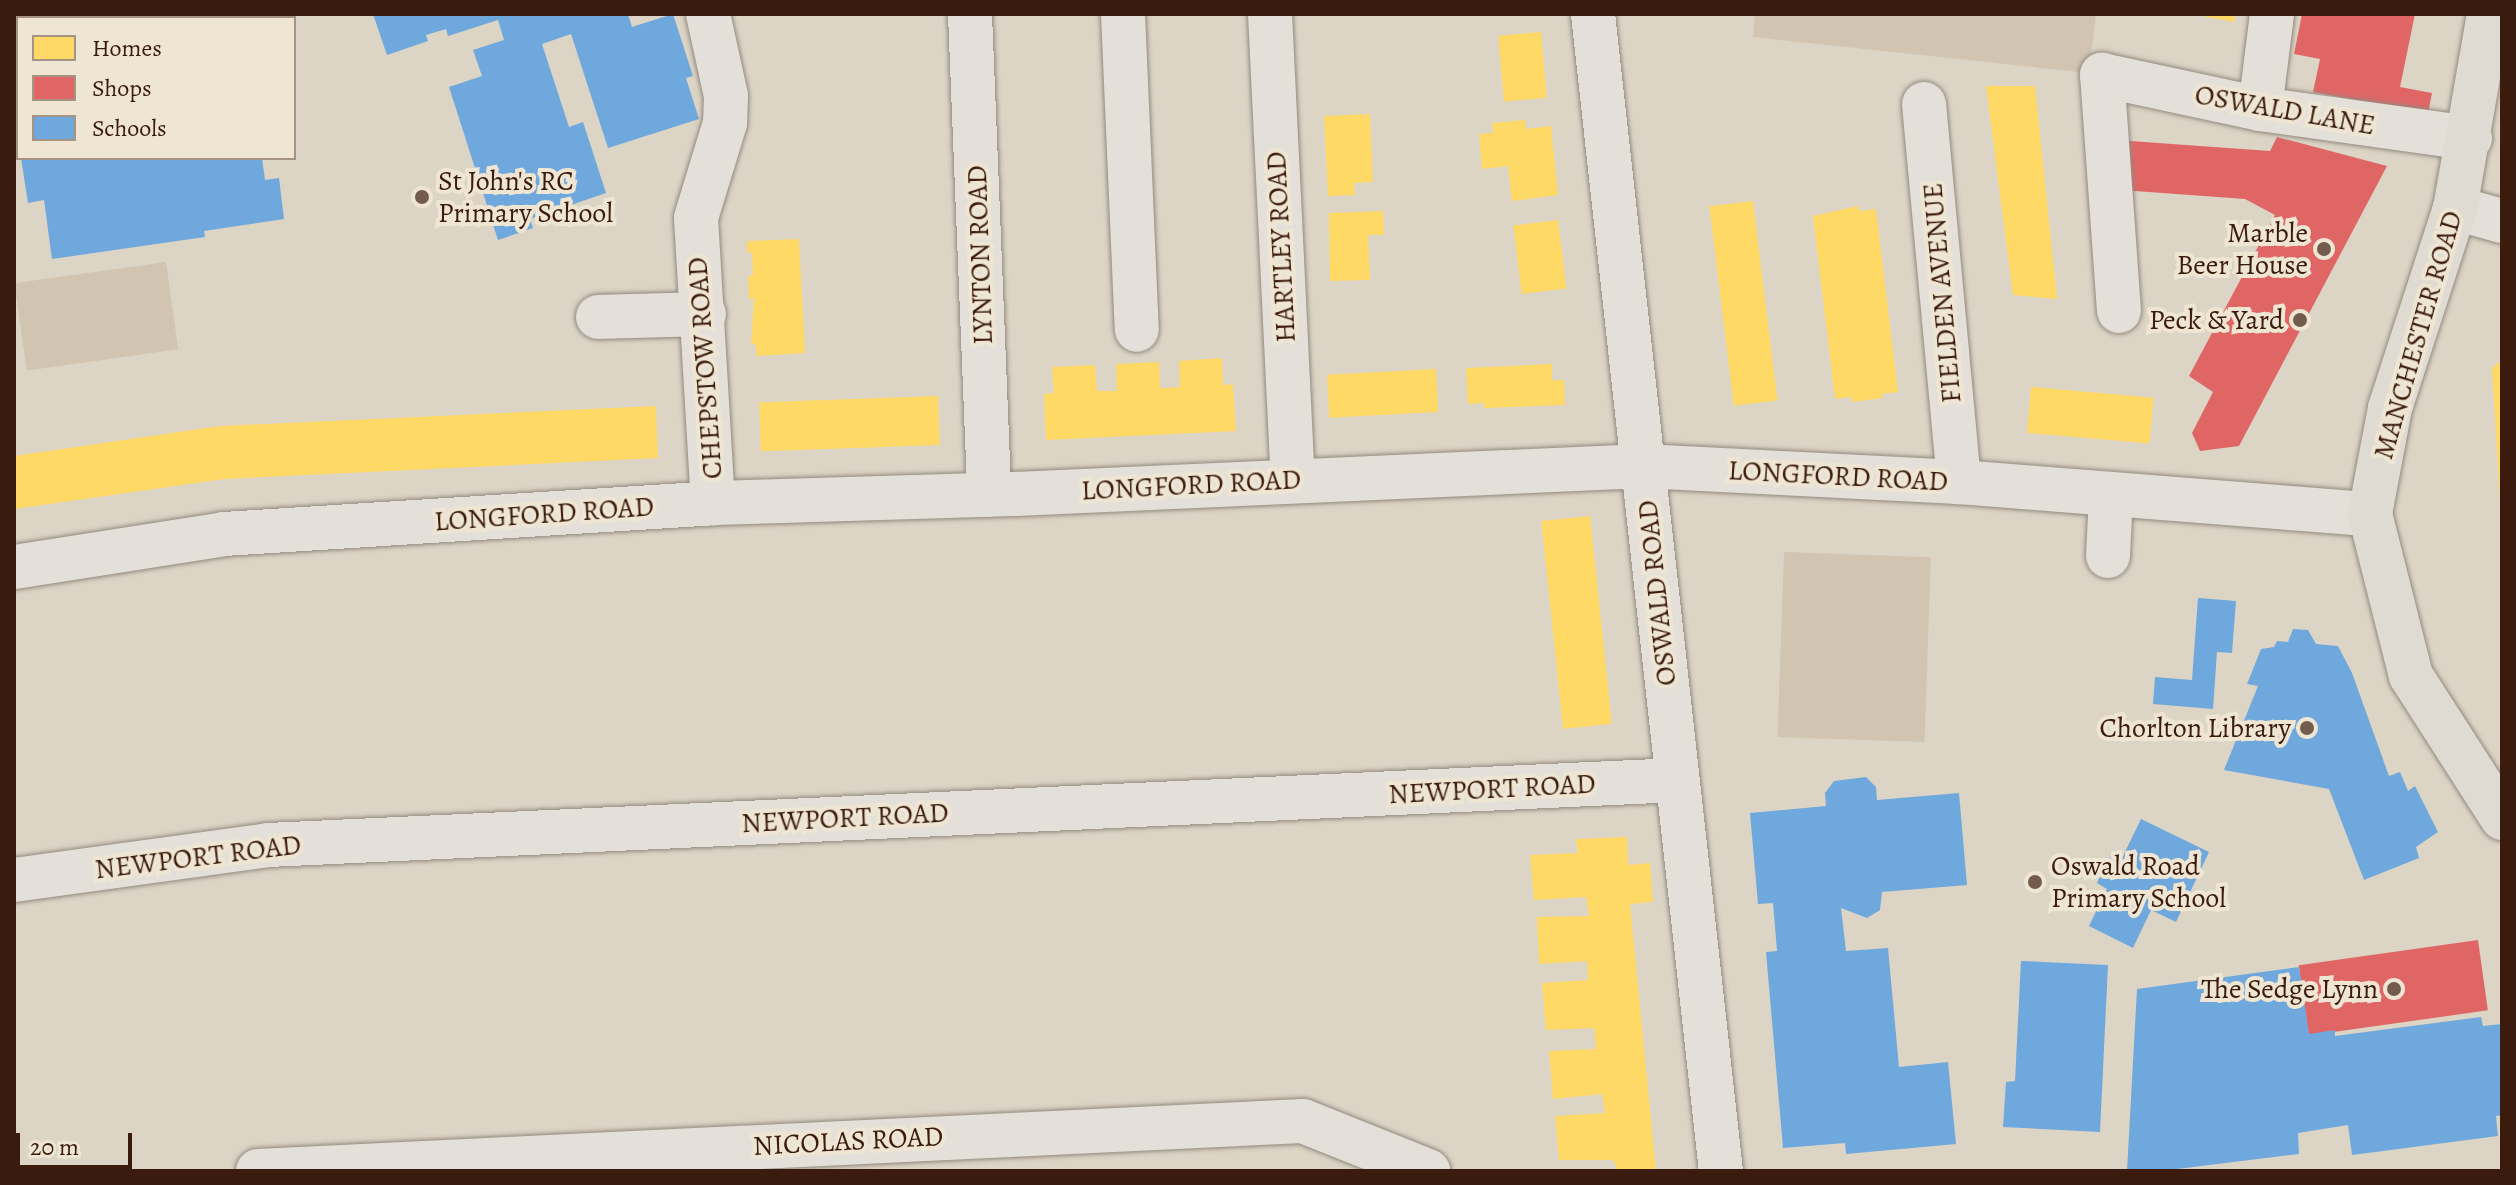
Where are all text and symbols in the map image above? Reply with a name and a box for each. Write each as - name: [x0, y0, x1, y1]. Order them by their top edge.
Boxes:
- legend: [16, 16, 296, 160]
- text: Homes: [92, 32, 162, 64]
- text: Shops: [92, 72, 152, 104]
- street label: OSWALD LANE: [2192, 78, 2378, 142]
- text: Schools: [92, 112, 167, 144]
- street label: HARTLEY ROAD: [1259, 151, 1303, 343]
- place label: St John's RC Primary School: [438, 164, 613, 230]
- street label: LYNTON ROAD: [960, 165, 1000, 345]
- street label: FIELDEN AVENUE: [1916, 181, 1968, 405]
- marker: St John's RC Primary School: [413, 188, 431, 206]
- street label: MANCHESTER ROAD: [2366, 207, 2470, 463]
- place label: Marble Beer House: [2177, 216, 2308, 282]
- marker: Marble Beer House: [2315, 240, 2333, 258]
- street label: CHEPSTOW ROAD: [680, 256, 730, 480]
- place label: Peck & Yard: [2149, 303, 2284, 337]
- marker: Peck & Yard: [2291, 311, 2309, 329]
- street label: LONGFORD ROAD: [1727, 453, 1949, 499]
- street label: LONGFORD ROAD: [1080, 462, 1302, 508]
- street label: LONGFORD ROAD: [433, 490, 655, 538]
- street label: OSWALD ROAD: [1631, 499, 1683, 687]
- place label: Chorlton Library: [2100, 711, 2291, 745]
- marker: Chorlton Library: [2298, 719, 2316, 737]
- street label: NEWPORT ROAD: [1388, 767, 1596, 811]
- street label: NEWPORT ROAD: [741, 796, 949, 840]
- street label: NEWPORT ROAD: [93, 828, 303, 886]
- place label: Oswald Road Primary School: [2051, 849, 2226, 915]
- marker: Oswald Road Primary School: [2026, 873, 2044, 891]
- place label: The Sedge Lynn: [2201, 972, 2378, 1006]
- marker: The Sedge Lynn: [2385, 980, 2403, 998]
- scale bar: [20, 1117, 136, 1167]
- street label: NICOLAS ROAD: [752, 1119, 944, 1163]
- text: 20 m: [30, 1131, 79, 1163]

